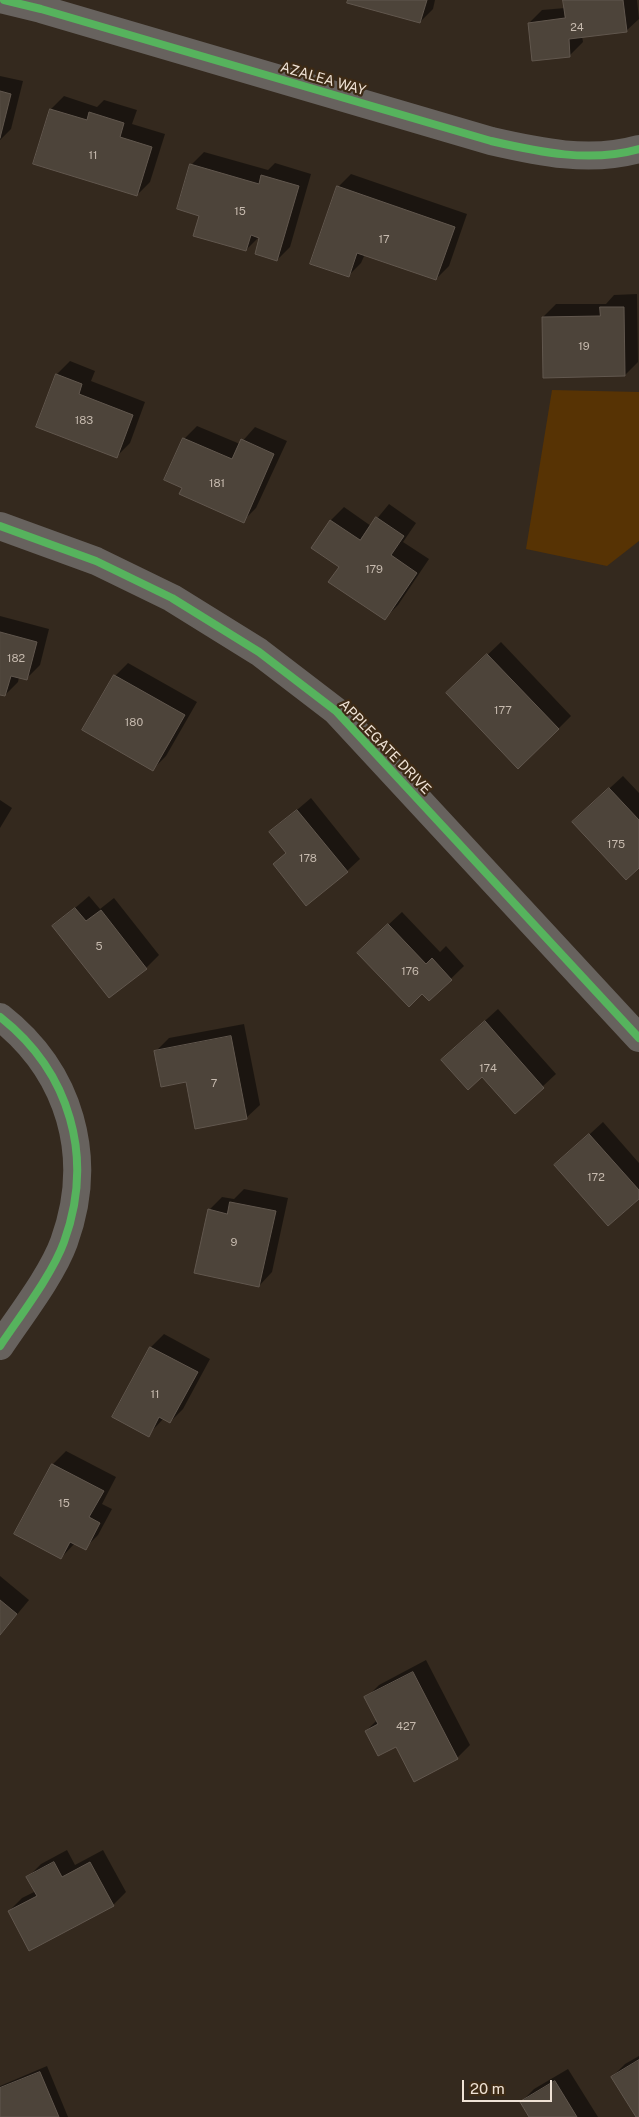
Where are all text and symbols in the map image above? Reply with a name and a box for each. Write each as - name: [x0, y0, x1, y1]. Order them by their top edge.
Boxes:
- house number: 24: [570, 21, 584, 35]
- street label: AZALEA WAY: [278, 59, 368, 99]
- house number: 11: [89, 149, 97, 163]
- house number: 15: [234, 205, 246, 219]
- house number: 17: [378, 233, 390, 247]
- house number: 19: [578, 340, 590, 354]
- house number: 183: [75, 414, 93, 428]
- house number: 181: [209, 477, 225, 491]
- house number: 179: [365, 563, 383, 577]
- house number: 182: [7, 652, 25, 666]
- street label: APPLEGATE DRIVE: [335, 696, 435, 798]
- house number: 177: [494, 704, 512, 718]
- house number: 180: [125, 716, 143, 730]
- house number: 175: [607, 838, 625, 852]
- house number: 178: [299, 852, 317, 866]
- house number: 5: [95, 940, 103, 954]
- house number: 176: [401, 965, 419, 979]
- house number: 174: [479, 1062, 497, 1076]
- house number: 7: [211, 1077, 217, 1091]
- house number: 172: [587, 1171, 605, 1185]
- house number: 9: [231, 1236, 237, 1250]
- house number: 11: [151, 1388, 159, 1402]
- house number: 15: [58, 1497, 70, 1511]
- house number: 427: [396, 1720, 416, 1734]
- scale bar: [464, 2070, 554, 2102]
- text: 20 m: [470, 2080, 505, 2097]

